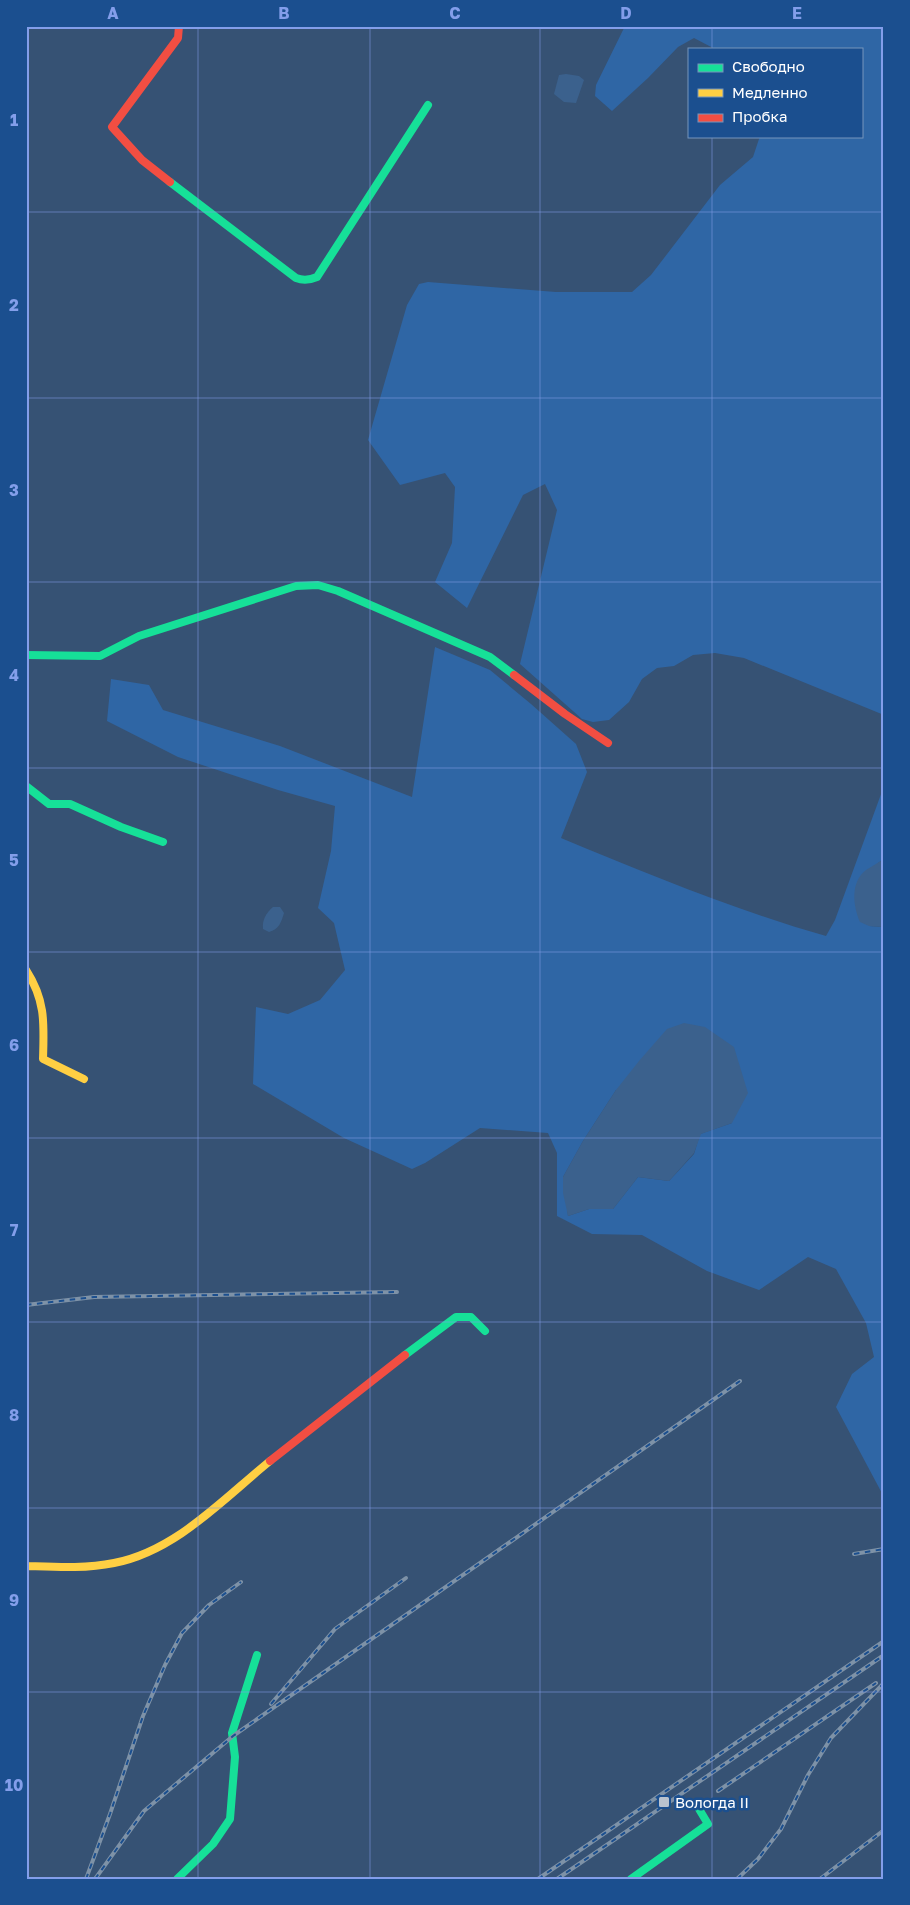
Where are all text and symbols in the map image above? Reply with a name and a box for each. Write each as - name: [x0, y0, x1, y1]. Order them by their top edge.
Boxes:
- text: A: [107, 3, 119, 23]
- text: B: [278, 3, 290, 23]
- text: C: [449, 3, 461, 23]
- text: D: [620, 3, 632, 23]
- text: E: [792, 3, 802, 23]
- legend: [688, 48, 862, 138]
- text: Свободно: [732, 57, 805, 75]
- text: Медленно: [732, 83, 808, 101]
- text: Пробка: [732, 107, 787, 125]
- text: 1: [10, 110, 18, 130]
- text: 2: [9, 295, 19, 315]
- text: 3: [9, 480, 19, 500]
- text: 4: [9, 665, 19, 685]
- text: 5: [9, 850, 19, 870]
- text: 6: [9, 1035, 19, 1055]
- text: 7: [10, 1220, 19, 1240]
- text: 8: [9, 1405, 19, 1425]
- text: 9: [9, 1590, 19, 1610]
- text: 10: [5, 1775, 23, 1795]
- place label: Вологда II: [675, 1793, 749, 1811]
- marker: Вологда II: [657, 1795, 671, 1809]

